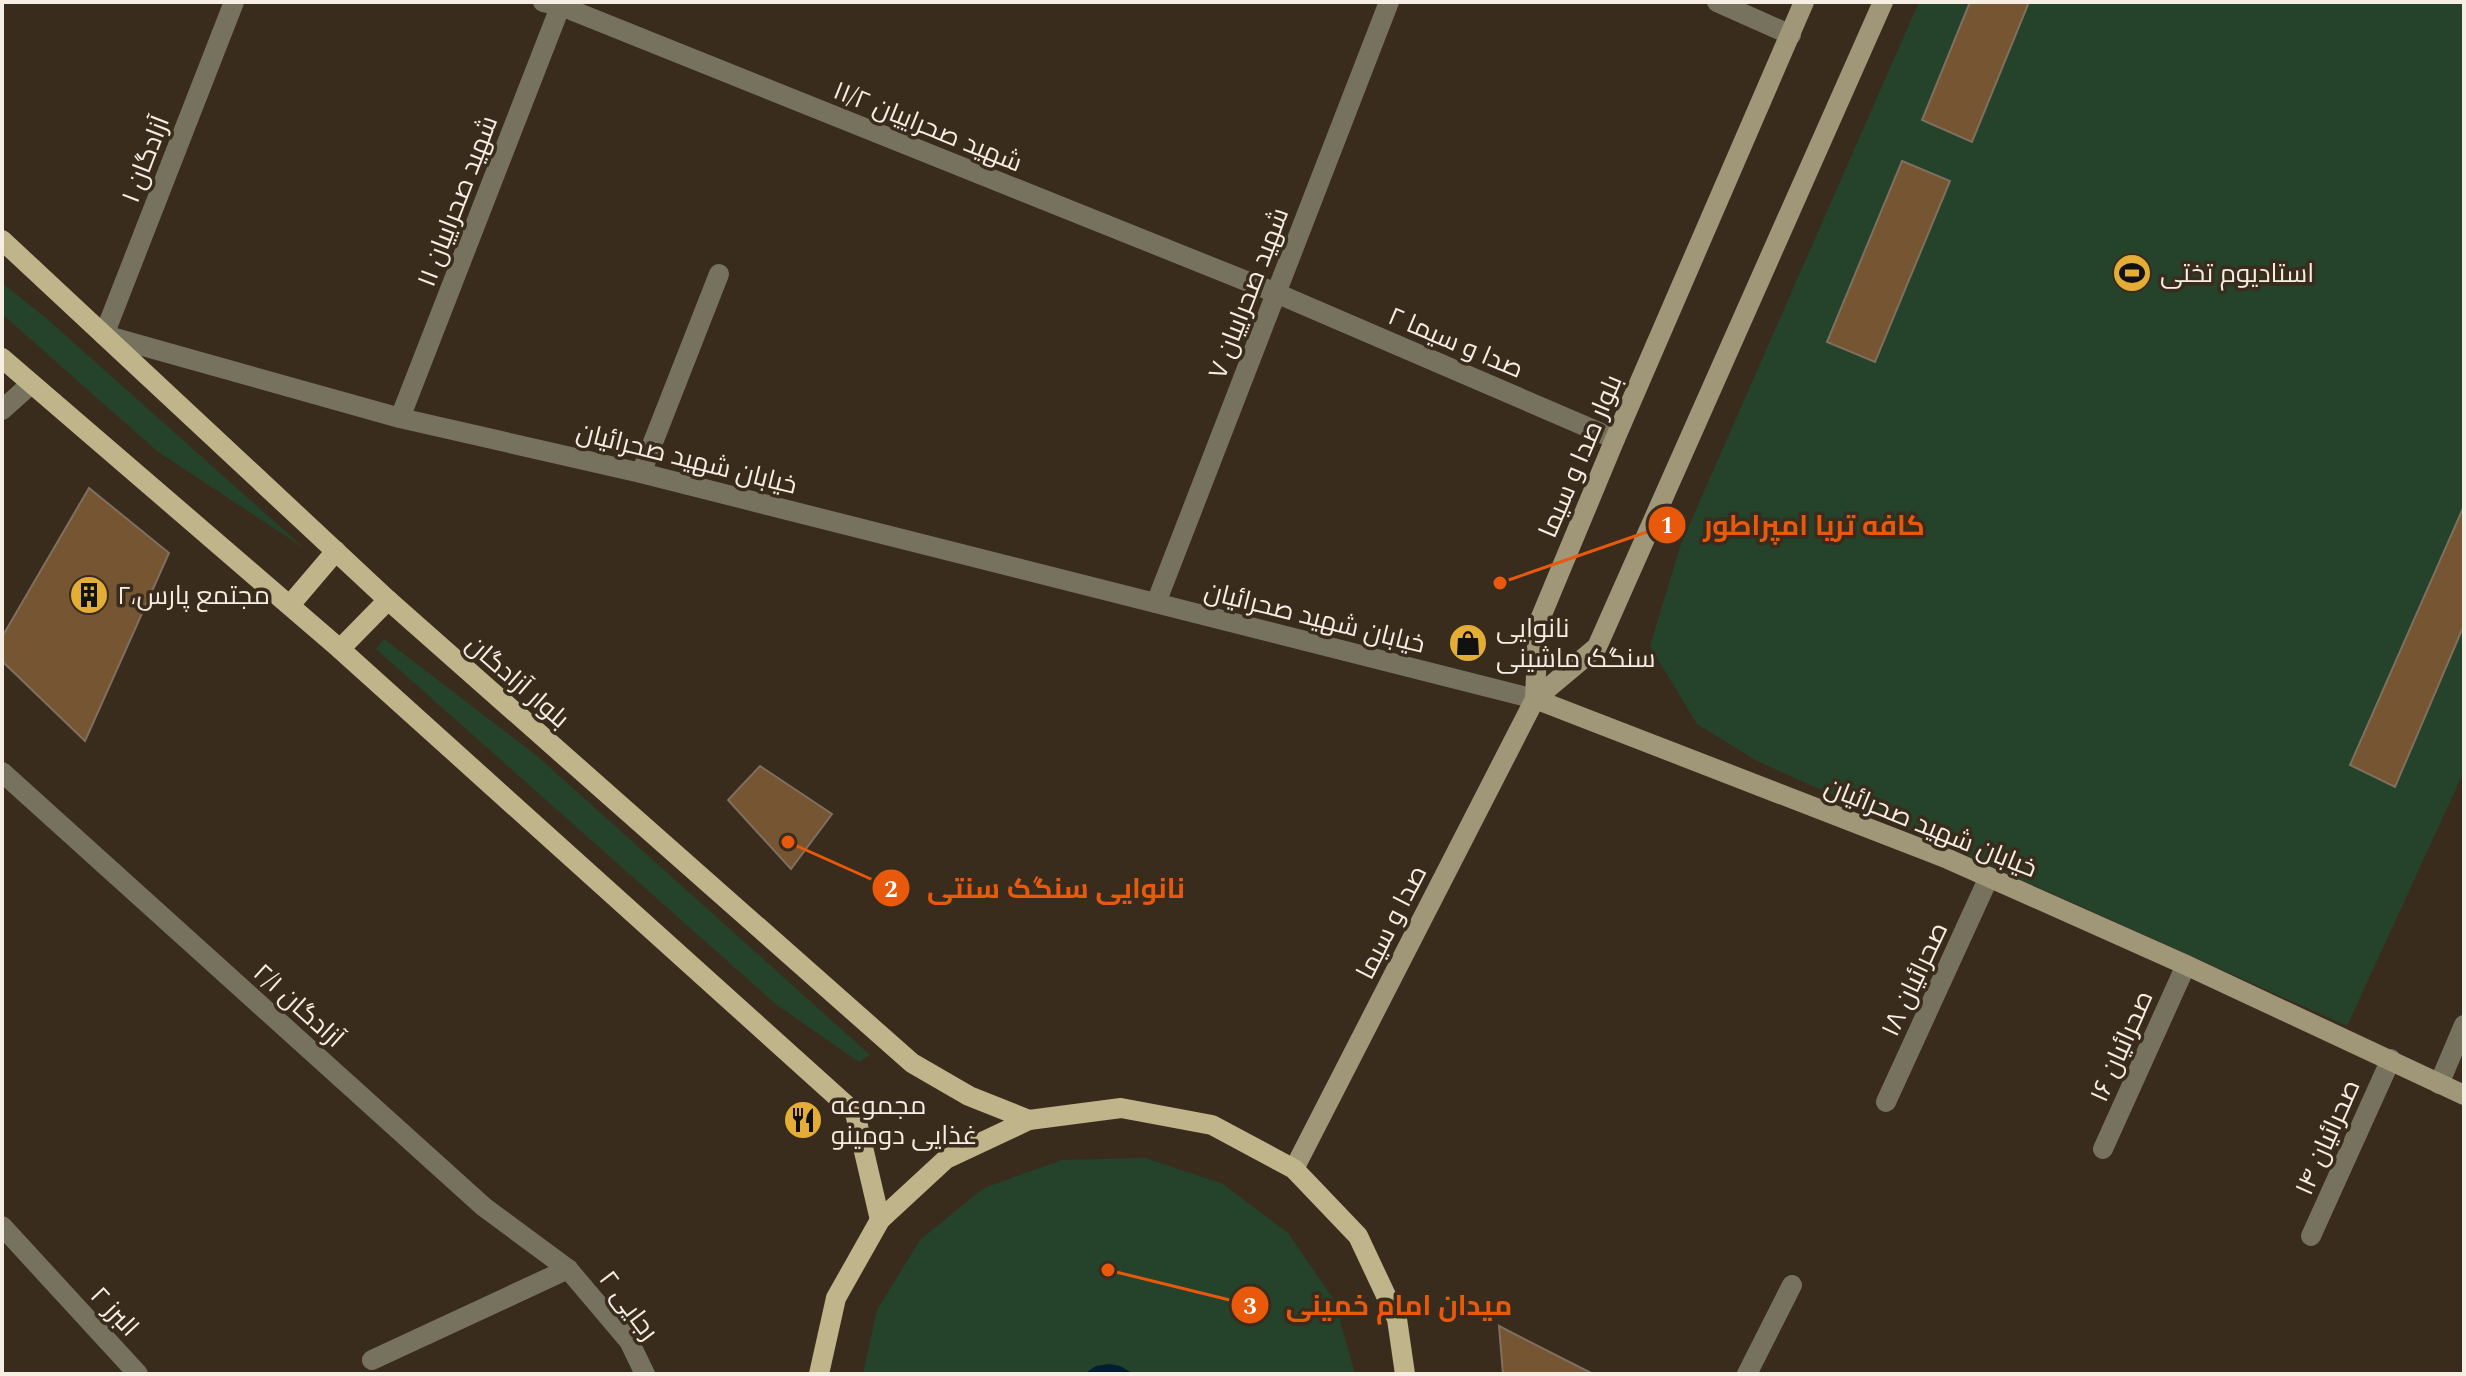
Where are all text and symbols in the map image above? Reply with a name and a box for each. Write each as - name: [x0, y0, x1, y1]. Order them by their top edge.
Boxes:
- street label: شهید صحراییان ۱۱/۲: [827, 71, 1028, 183]
- street label: آزادگان ۱: [111, 110, 181, 209]
- street label: شهید صحراییان ۱۱: [407, 110, 509, 293]
- street label: شهید صحراییان ۷: [1198, 202, 1300, 385]
- sports icon: استادیوم تختی: [2111, 252, 2153, 294]
- place label: استادیوم تختی: [2160, 254, 2314, 294]
- street label: صدا و سیما ۲: [1382, 296, 1530, 389]
- street label: بلوار صدا و سیما: [1529, 368, 1633, 544]
- street label: خیابان شهید صحرائیان: [572, 412, 801, 506]
- callout: کافه تریا امپراطور: [1647, 499, 1941, 551]
- text: کافه تریا امپراطور: [1702, 505, 1925, 548]
- text: 1: [1660, 508, 1674, 544]
- street label: خیابان شهید صحرائیان: [1200, 571, 1429, 665]
- building icon: ۲،مجتمع پارس: [68, 574, 110, 616]
- place label: ۲،مجتمع پارس: [117, 576, 270, 616]
- place label: نانوایی سنگک ماشینی: [1496, 609, 1655, 679]
- shop icon: نانوایی سنگک ماشینی: [1447, 622, 1489, 664]
- street label: بلوار آزادگان: [457, 625, 578, 738]
- street label: خیابان شهید صحرائیان: [1818, 767, 2043, 889]
- street label: صدا و سیما: [1346, 858, 1438, 987]
- callout: نانوایی سنگک سنتی: [871, 862, 1201, 914]
- text: نانوایی سنگک سنتی: [927, 868, 1185, 911]
- text: 2: [884, 872, 898, 908]
- street label: صحرائیان ۱۸: [1871, 916, 1959, 1043]
- street label: آزادگان ۲/۱: [244, 954, 353, 1058]
- street label: صحرائیان ۱۶: [2080, 984, 2164, 1109]
- street label: صحرائیان ۱۴: [2285, 1073, 2371, 1202]
- place label: مجموعه غذایى دومینو: [831, 1086, 977, 1156]
- restaurant icon: مجموعه غذایى دومینو: [782, 1099, 824, 1141]
- street label: رجایی ۲: [588, 1262, 668, 1349]
- street label: البرز ۲: [80, 1277, 148, 1346]
- callout: میدان امام خمینی: [1230, 1279, 1528, 1331]
- text: میدان امام خمینی: [1286, 1285, 1512, 1328]
- text: 3: [1243, 1289, 1257, 1325]

